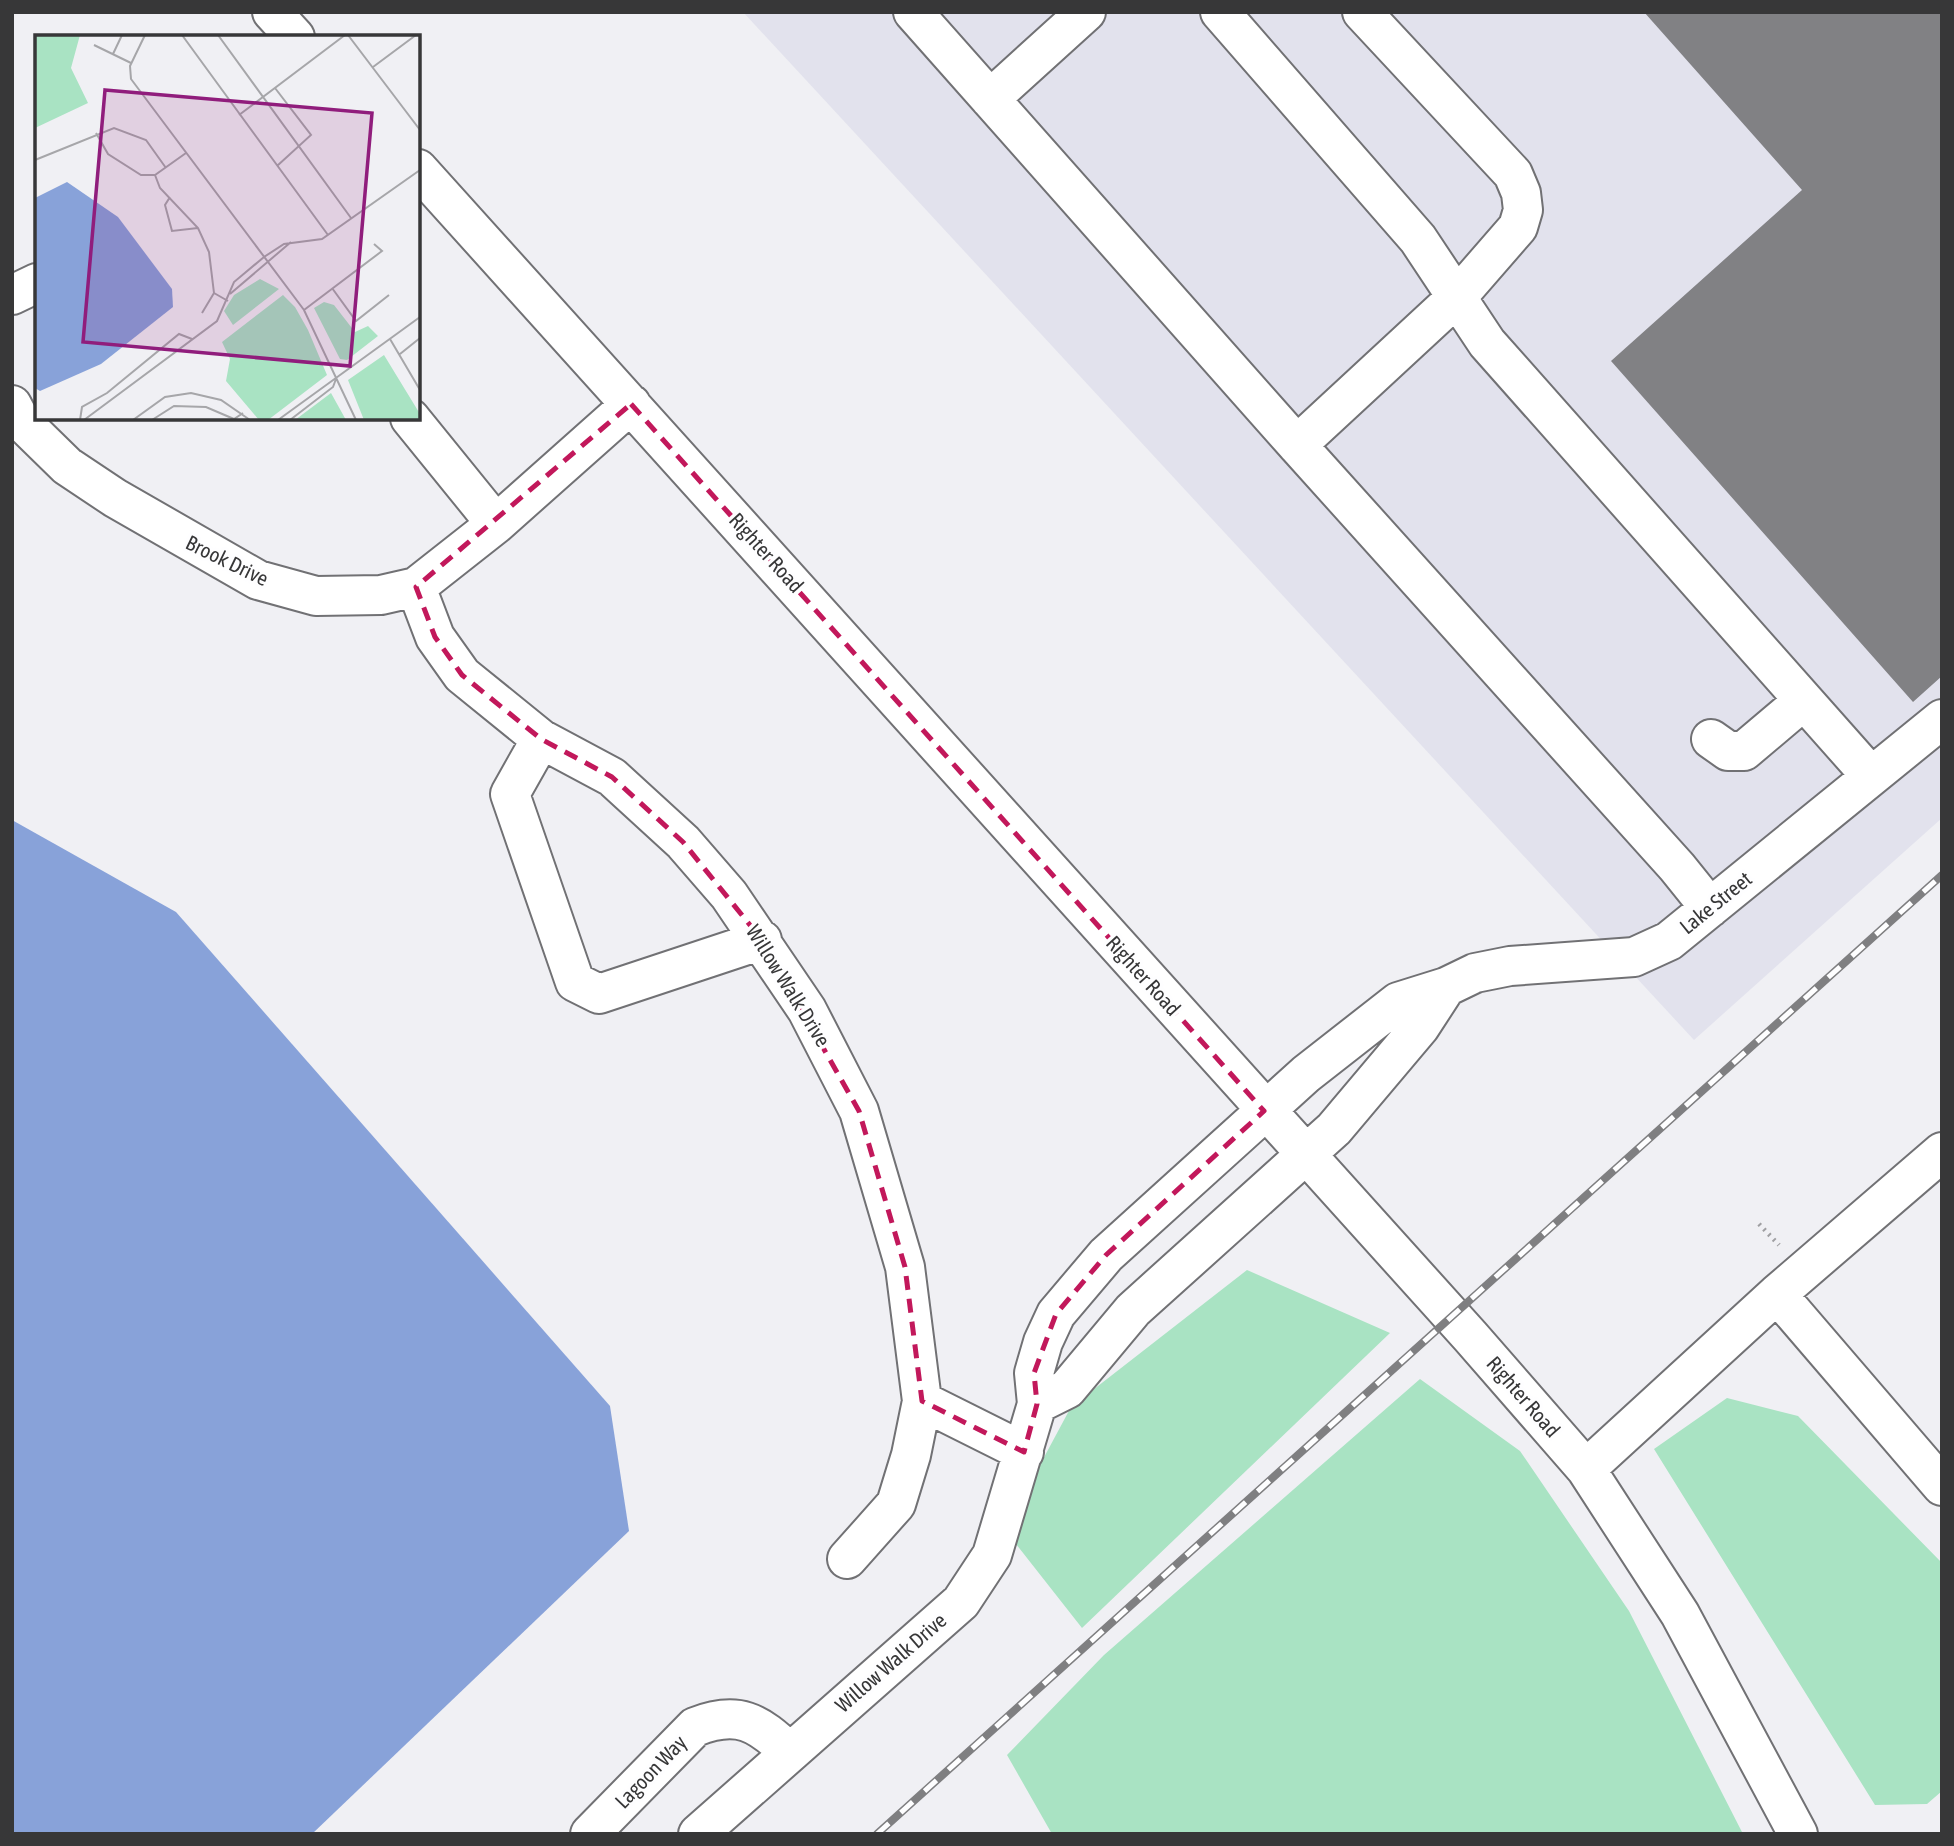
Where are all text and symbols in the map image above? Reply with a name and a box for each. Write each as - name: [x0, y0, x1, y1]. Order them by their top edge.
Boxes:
- inset map: [35, 35, 420, 420]
- street label: Righter Road: [725, 507, 809, 597]
- street label: Brook Drive: [182, 530, 273, 590]
- street label: Lake Street: [1675, 866, 1756, 938]
- street label: Willow Walk Drive: [742, 920, 836, 1051]
- street label: Righter Road: [1102, 930, 1186, 1020]
- street label: Righter Road: [1482, 1351, 1565, 1442]
- street label: Willow Walk Drive: [830, 1608, 951, 1717]
- street label: Lagoon Way: [610, 1730, 691, 1813]

